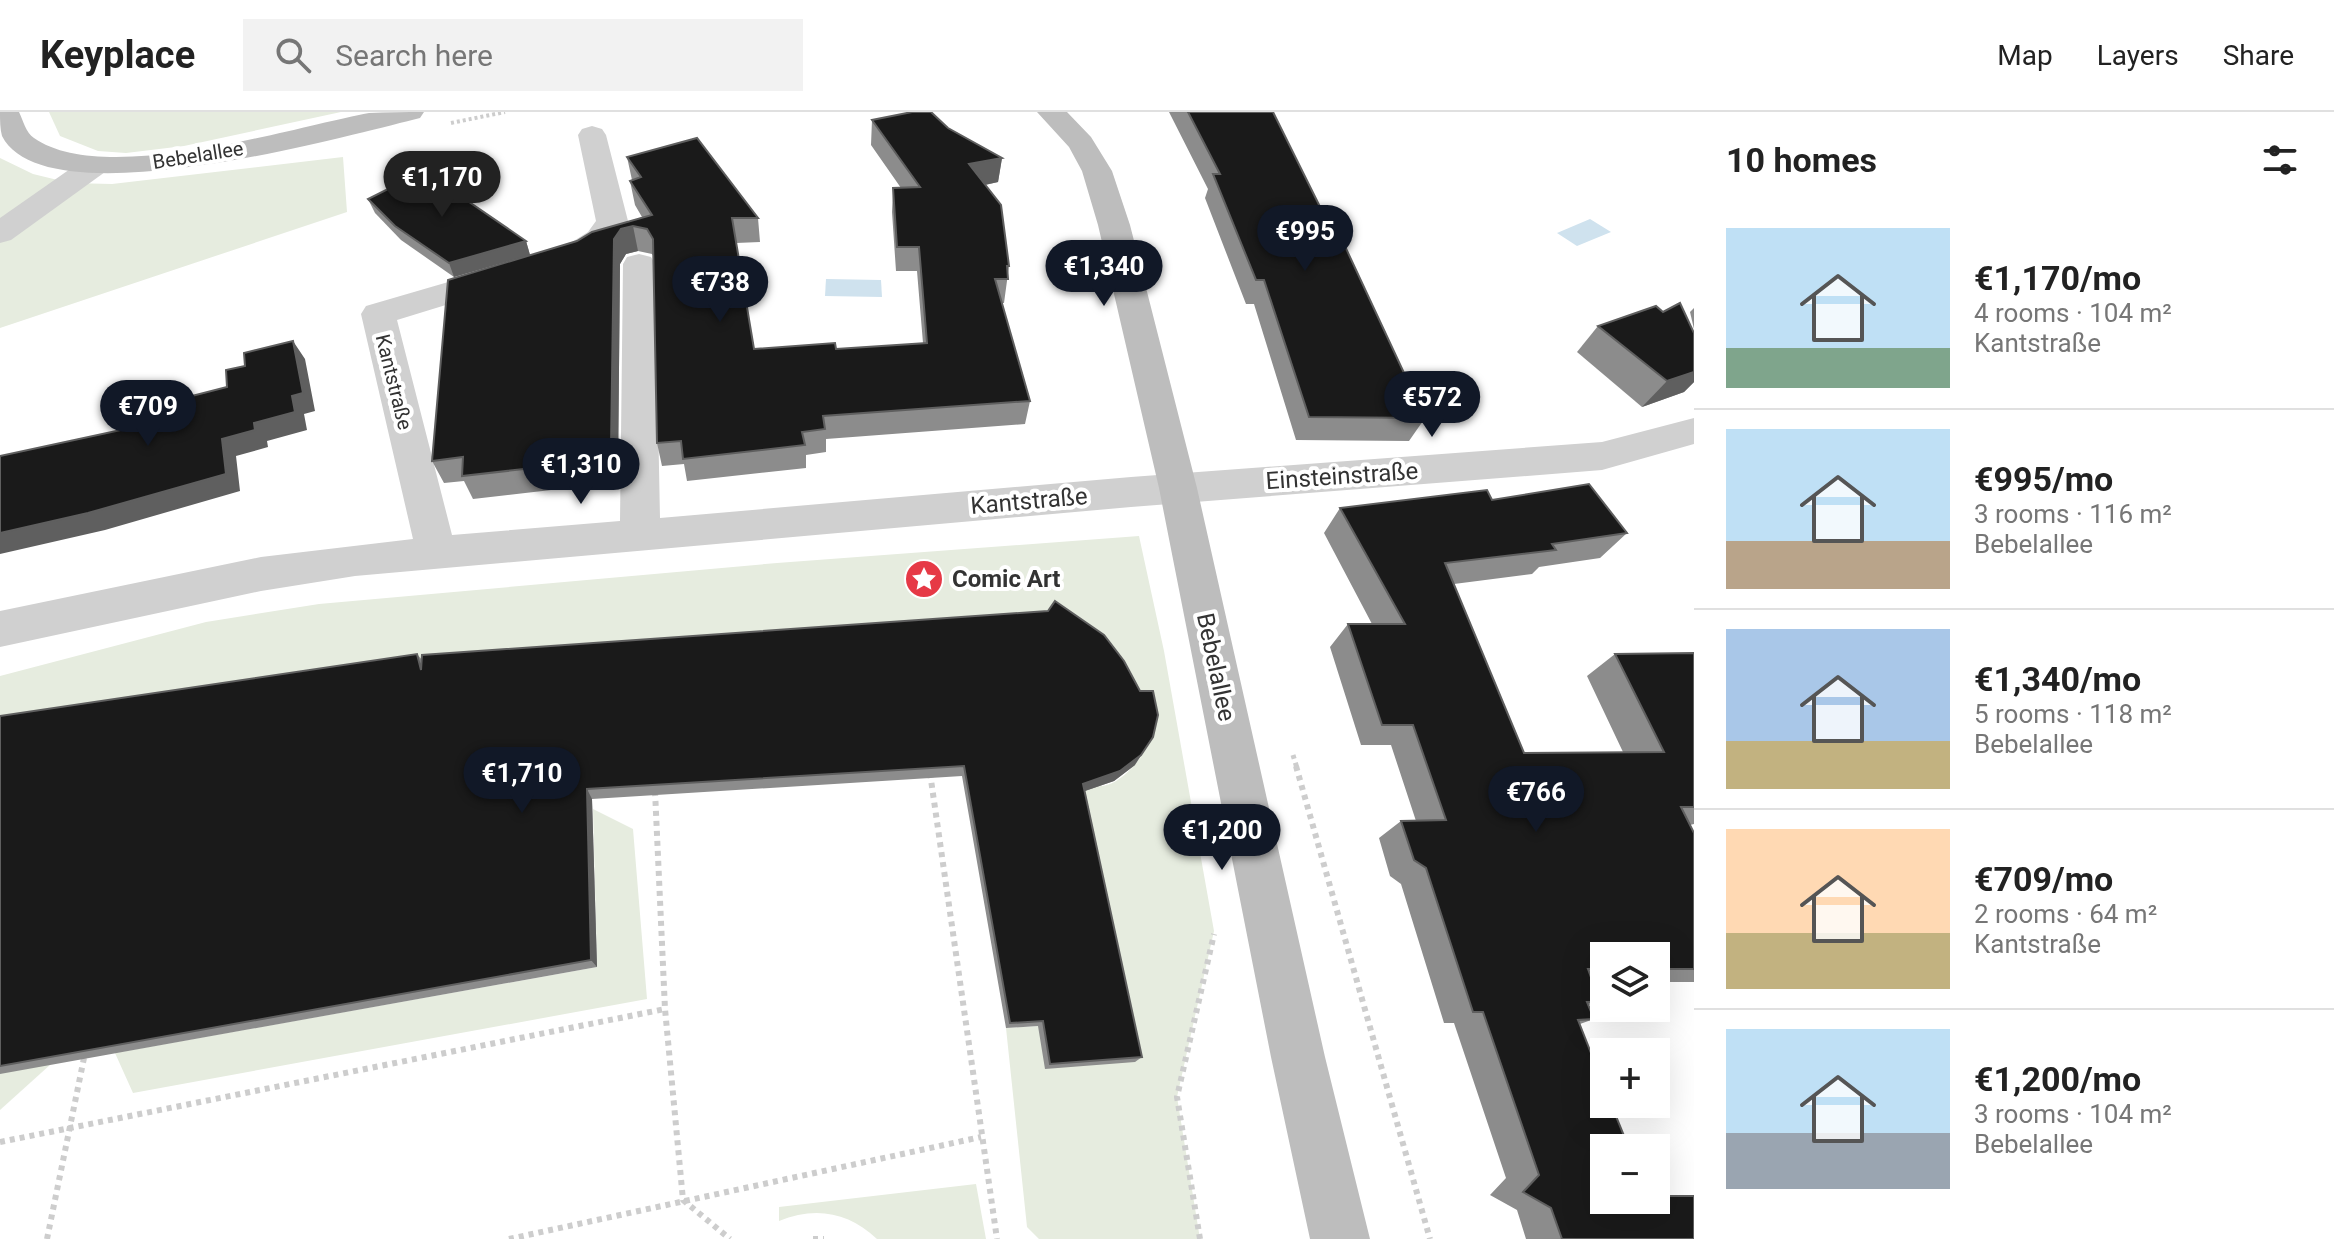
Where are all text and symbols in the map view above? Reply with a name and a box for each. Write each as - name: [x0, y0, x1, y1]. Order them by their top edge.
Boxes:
- search box: [243, 19, 803, 91]
- text: Keyplace: [40, 33, 195, 77]
- icon: search: [271, 33, 315, 77]
- text: Search here: [335, 38, 493, 73]
- text: Map: [1997, 39, 2053, 72]
- text: Layers: [2097, 39, 2179, 72]
- text: Share: [2223, 39, 2294, 72]
- street label: Bebelallee: [151, 136, 245, 174]
- icon: filters: [2258, 138, 2302, 182]
- text: 10 homes: [1726, 140, 1877, 180]
- pin: €1,170: [377, 151, 507, 219]
- text: €1,170: [402, 162, 482, 192]
- pin: €995: [1258, 205, 1352, 273]
- text: €995: [1275, 216, 1335, 246]
- pin: €1,340: [1039, 240, 1169, 308]
- text: €1,340: [1064, 251, 1144, 281]
- pin: €738: [673, 256, 767, 324]
- text: €1,170/mo: [1974, 258, 2141, 298]
- icon: home: [1790, 260, 1886, 356]
- text: €738: [690, 267, 750, 297]
- text: 4 rooms · 104 m²: [1974, 298, 2172, 328]
- text: Kantstraße: [1974, 328, 2101, 358]
- street label: Kantstraße: [371, 332, 417, 432]
- pin: €572: [1385, 371, 1479, 439]
- pin: €709: [101, 380, 195, 448]
- text: €572: [1402, 382, 1462, 412]
- text: €709: [118, 391, 178, 421]
- pin: €1,310: [516, 438, 646, 506]
- text: €1,310: [541, 449, 621, 479]
- street label: Einsteinstraße: [1265, 457, 1419, 495]
- text: €995/mo: [1974, 459, 2113, 499]
- icon: home: [1790, 461, 1886, 557]
- street label: Kantstraße: [969, 482, 1089, 520]
- text: 3 rooms · 116 m²: [1974, 499, 2172, 529]
- text: Bebelallee: [1974, 529, 2093, 559]
- place icon: Comic Art: [903, 558, 945, 600]
- place label: Comic Art: [952, 565, 1060, 593]
- street label: Bebelallee: [1191, 610, 1241, 724]
- text: €1,340/mo: [1974, 659, 2141, 699]
- icon: home: [1790, 661, 1886, 757]
- text: 5 rooms · 118 m²: [1974, 699, 2172, 729]
- text: Bebelallee: [1974, 729, 2093, 759]
- pin: €1,710: [457, 747, 587, 815]
- text: €1,710: [482, 758, 562, 788]
- pin: €766: [1489, 766, 1583, 834]
- text: €766: [1506, 777, 1566, 807]
- pin: €1,200: [1157, 804, 1287, 872]
- text: €1,200: [1182, 815, 1262, 845]
- text: €709/mo: [1974, 859, 2113, 899]
- icon: home: [1790, 861, 1886, 957]
- text: 2 rooms · 64 m²: [1974, 899, 2157, 929]
- text: Kantstraße: [1974, 929, 2101, 959]
- map controls: [1590, 942, 1670, 1214]
- button: layers: [1590, 942, 1670, 1022]
- button: +: [1590, 1038, 1670, 1118]
- text: €1,200/mo: [1974, 1059, 2141, 1099]
- icon: home: [1790, 1061, 1886, 1157]
- text: 3 rooms · 104 m²: [1974, 1099, 2172, 1129]
- text: Bebelallee: [1974, 1129, 2093, 1159]
- button: −: [1590, 1134, 1670, 1214]

